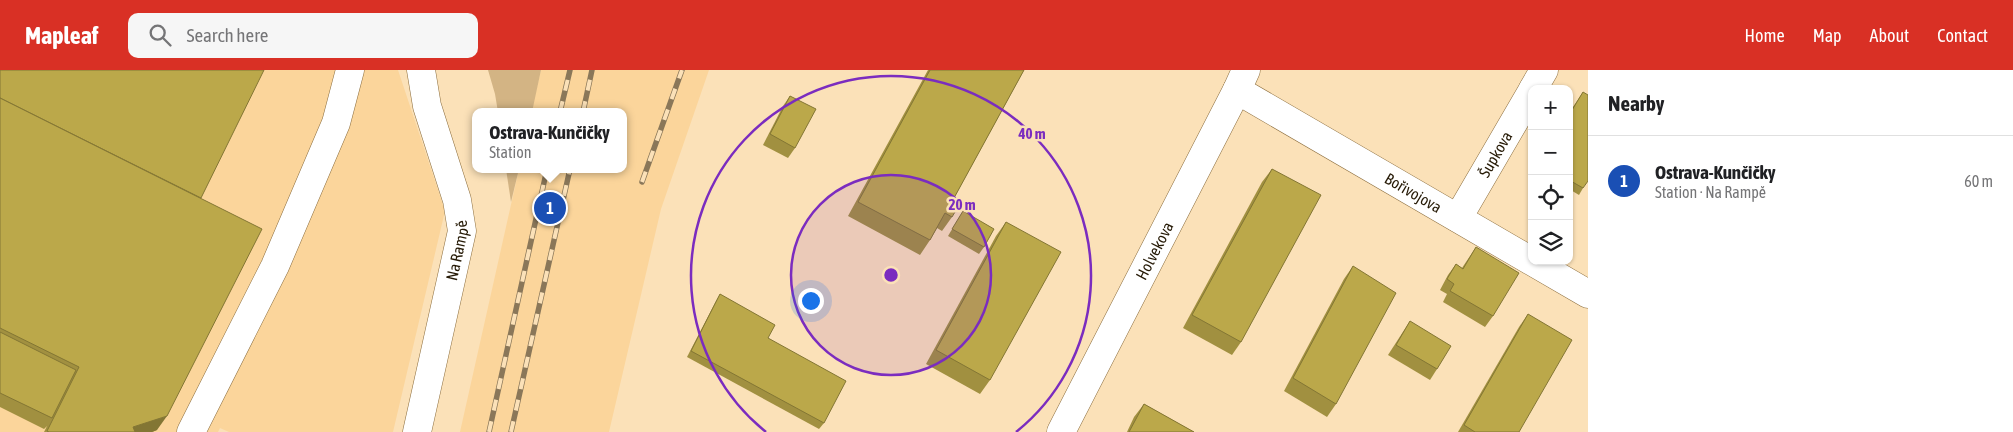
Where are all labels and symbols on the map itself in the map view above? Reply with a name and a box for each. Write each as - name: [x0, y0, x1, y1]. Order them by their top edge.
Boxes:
- text: 40 m: [1018, 125, 1046, 142]
- street label: Šupkova: [1475, 128, 1516, 180]
- street label: Bořivojova: [1382, 169, 1445, 216]
- pin: 1: [534, 189, 566, 227]
- text: 20 m: [949, 196, 976, 213]
- street label: Na Rampě: [442, 219, 472, 282]
- street label: Holvekova: [1132, 219, 1177, 283]
- centre of rings: [882, 266, 900, 284]
- your location: [798, 288, 824, 314]

